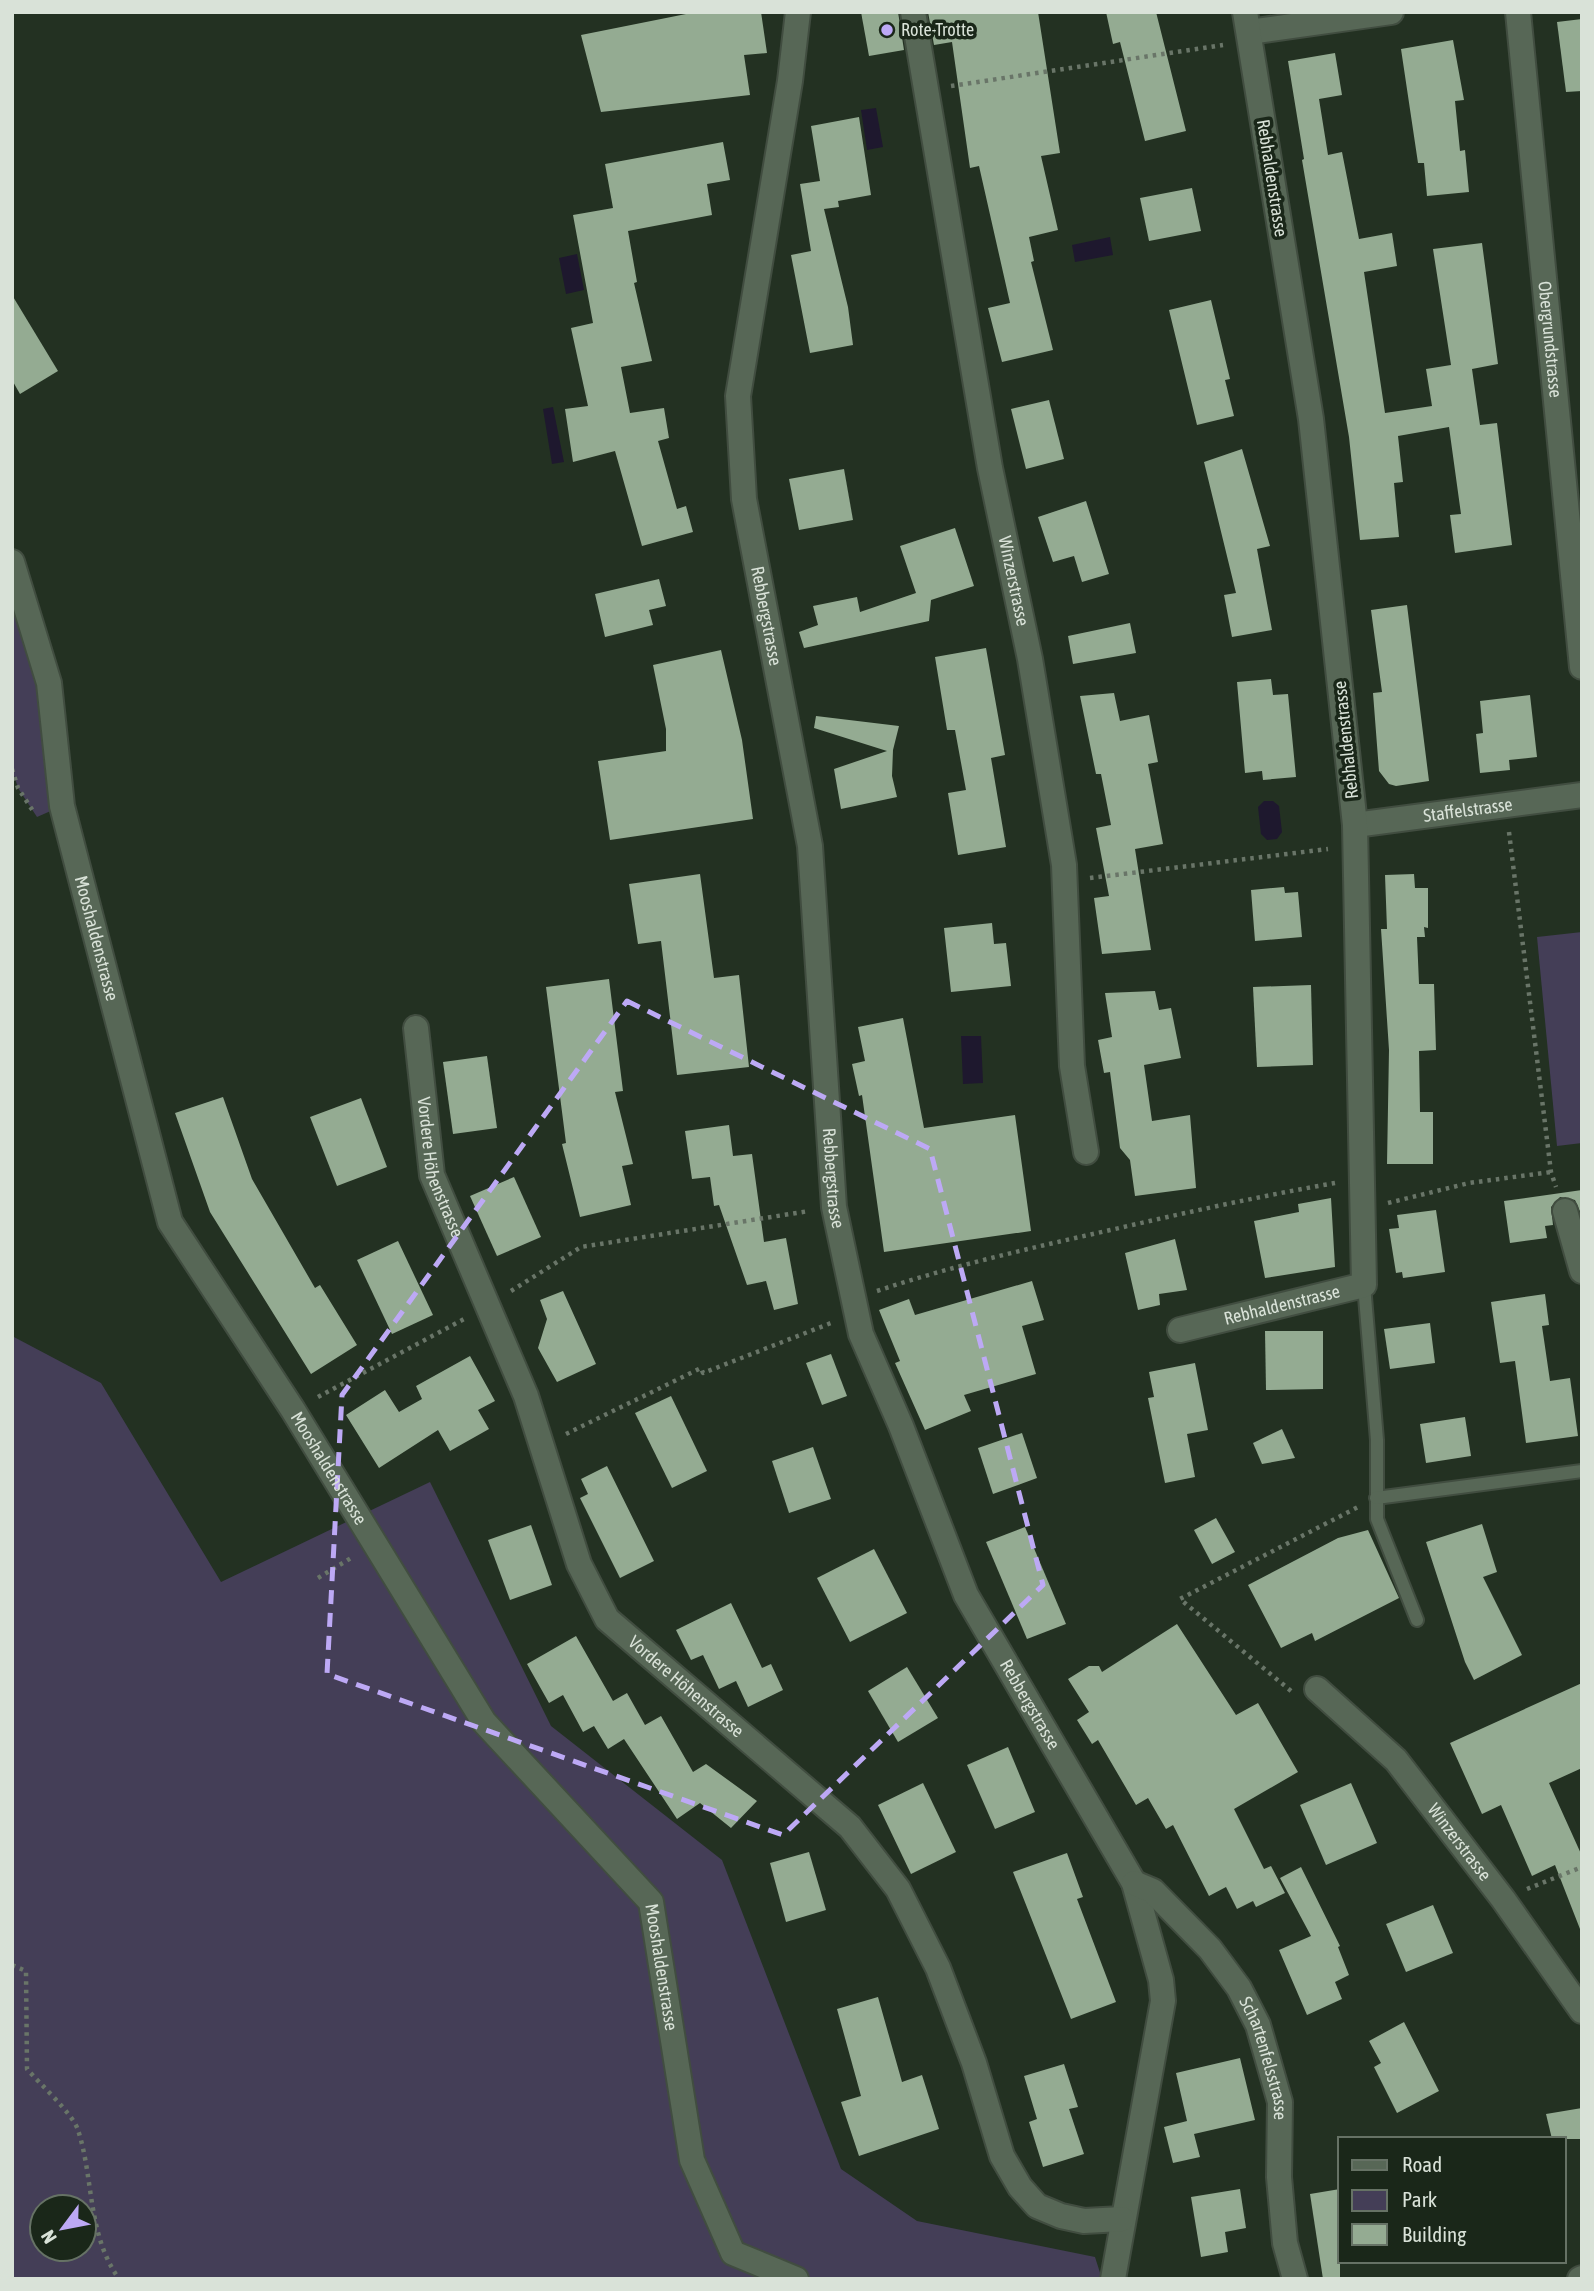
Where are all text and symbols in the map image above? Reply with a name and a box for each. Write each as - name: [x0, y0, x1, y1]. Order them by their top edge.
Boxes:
- place label: Rote-Trotte: [901, 19, 974, 40]
- marker: Rote-Trotte: [879, 22, 895, 38]
- street label: Rebhaldenstrasse: [1253, 118, 1292, 238]
- street label: Obergrundstrasse: [1534, 280, 1567, 399]
- street label: Winzerstrasse: [995, 534, 1034, 628]
- street label: Rebbergstrasse: [747, 564, 786, 667]
- street label: Rebhaldenstrasse: [1329, 680, 1362, 800]
- street label: Staffelstrasse: [1422, 793, 1514, 826]
- street label: Mooshaldenstrasse: [71, 874, 123, 1003]
- street label: Vordere Höhenstrasse: [414, 1096, 468, 1240]
- street label: Rebbergstrasse: [819, 1127, 849, 1230]
- street label: Rebhaldenstrasse: [1222, 1280, 1342, 1329]
- street label: Mooshaldenstrasse: [287, 1408, 372, 1528]
- street label: Vordere Höhenstrasse: [624, 1631, 748, 1741]
- street label: Rebbergstrasse: [996, 1656, 1065, 1753]
- street label: Winzerstrasse: [1423, 1799, 1496, 1885]
- street label: Mooshaldenstrasse: [641, 1902, 682, 2032]
- street label: Schartenfelsstrasse: [1235, 1993, 1291, 2120]
- legend: [1338, 2137, 1566, 2263]
- text: Road: [1402, 2152, 1442, 2176]
- text: Park: [1402, 2187, 1437, 2211]
- north arrow: [28, 2193, 98, 2263]
- text: Building: [1402, 2222, 1466, 2246]
- text: N: [36, 2226, 61, 2248]

